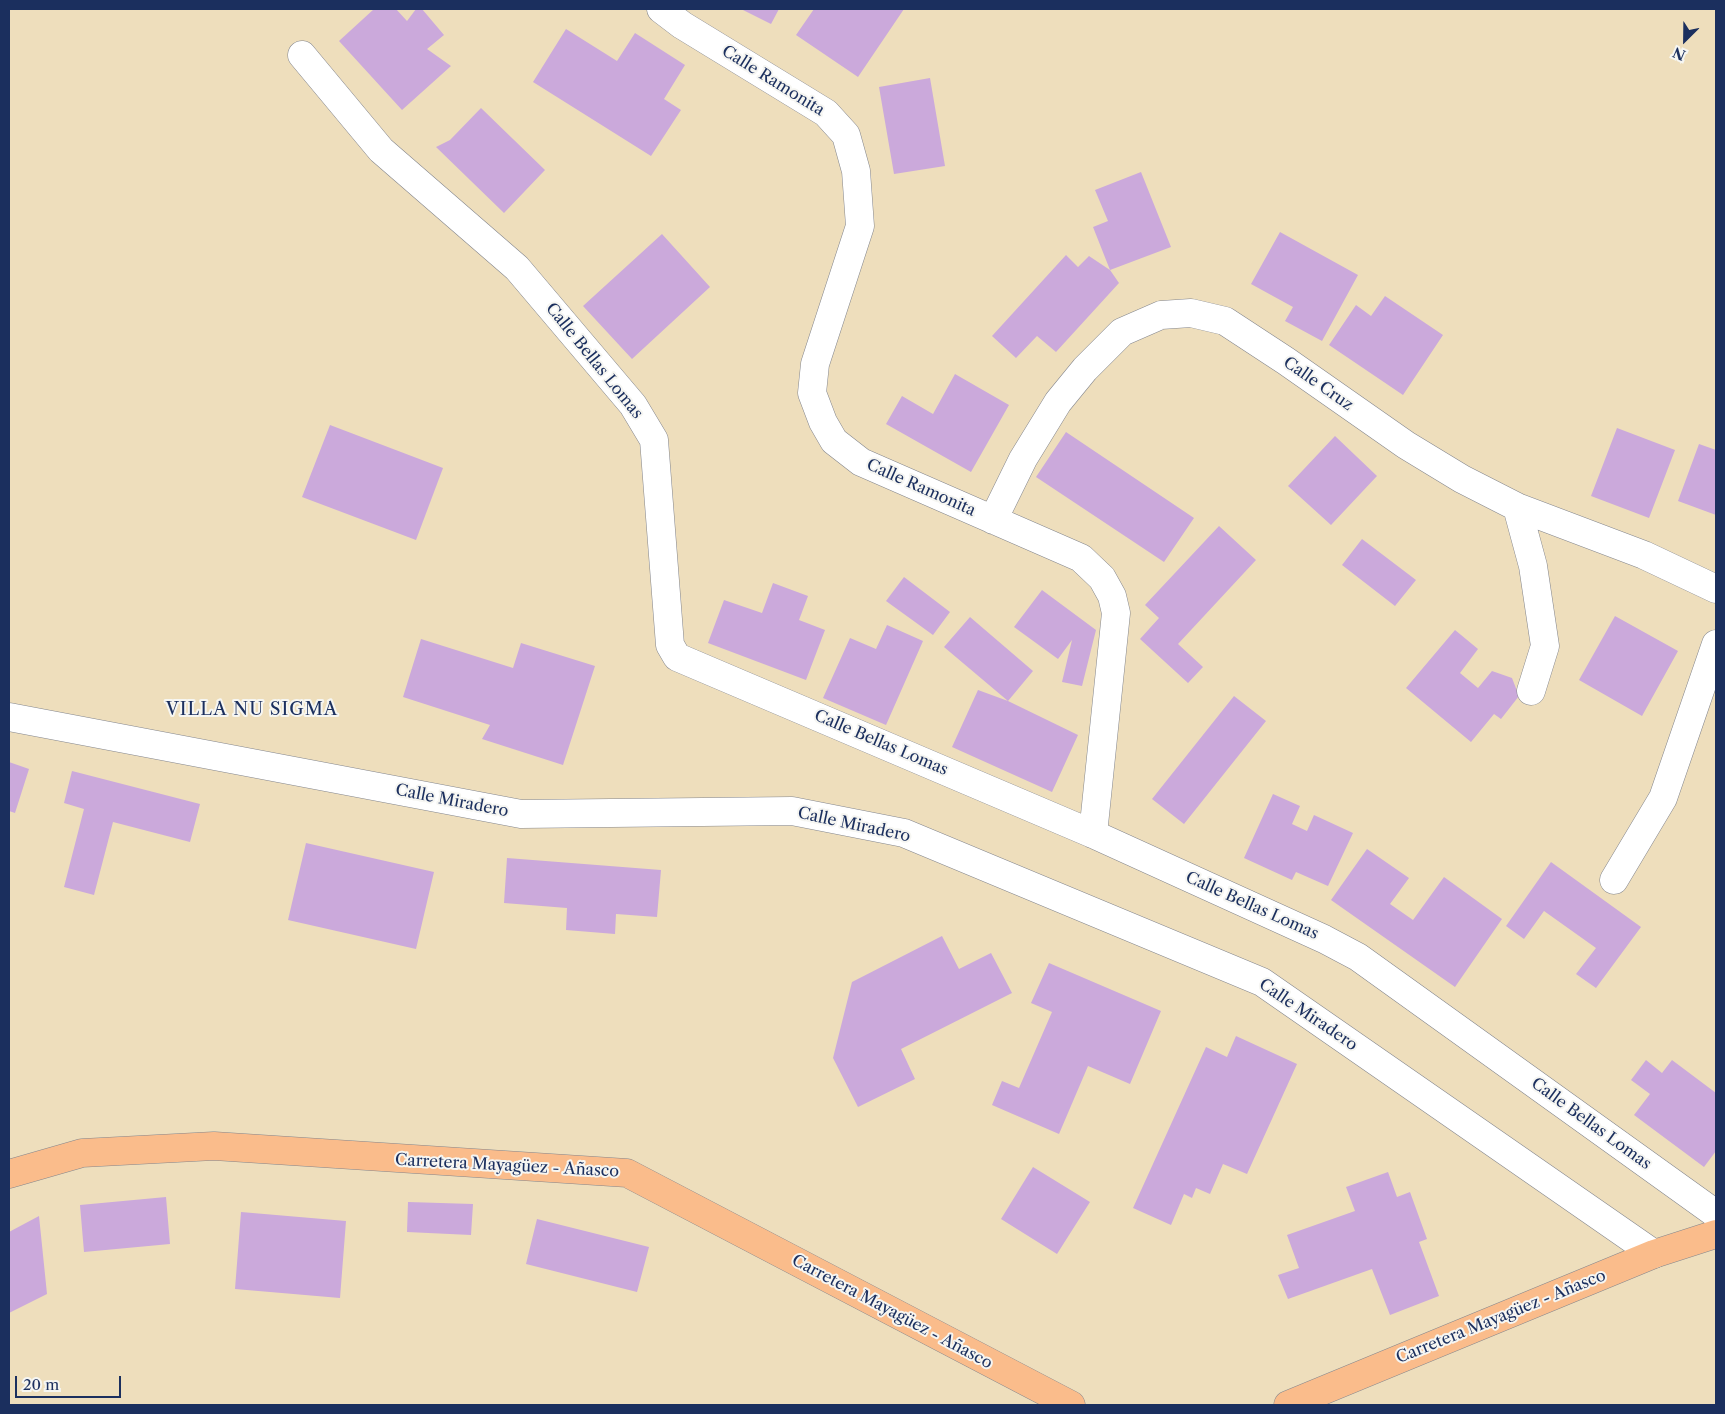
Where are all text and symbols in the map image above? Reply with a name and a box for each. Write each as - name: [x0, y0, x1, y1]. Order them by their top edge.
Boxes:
- north arrow: [1660, 15, 1710, 65]
- street label: Calle Ramonita: [718, 42, 828, 120]
- text: N: [1670, 43, 1688, 64]
- street label: Calle Bellas Lomas: [541, 299, 647, 423]
- street label: Calle Cruz: [1279, 353, 1357, 415]
- street label: Calle Ramonita: [864, 455, 978, 521]
- district label: VILLA NU SIGMA: [164, 699, 340, 721]
- street label: Calle Bellas Lomas: [811, 706, 951, 780]
- street label: Calle Miradero: [394, 781, 510, 821]
- street label: Calle Miradero: [796, 804, 912, 846]
- street label: Calle Bellas Lomas: [1183, 868, 1321, 944]
- street label: Calle Miradero: [1255, 975, 1361, 1055]
- street label: Calle Bellas Lomas: [1527, 1074, 1655, 1174]
- street label: Carretera Mayagüez - Añasco: [394, 1151, 620, 1181]
- street label: Carretera Mayagüez - Añasco: [788, 1251, 996, 1373]
- street label: Carretera Mayagüez - Añasco: [1393, 1266, 1609, 1368]
- scale bar: [18, 1366, 124, 1398]
- text: 20 m: [23, 1375, 59, 1394]

